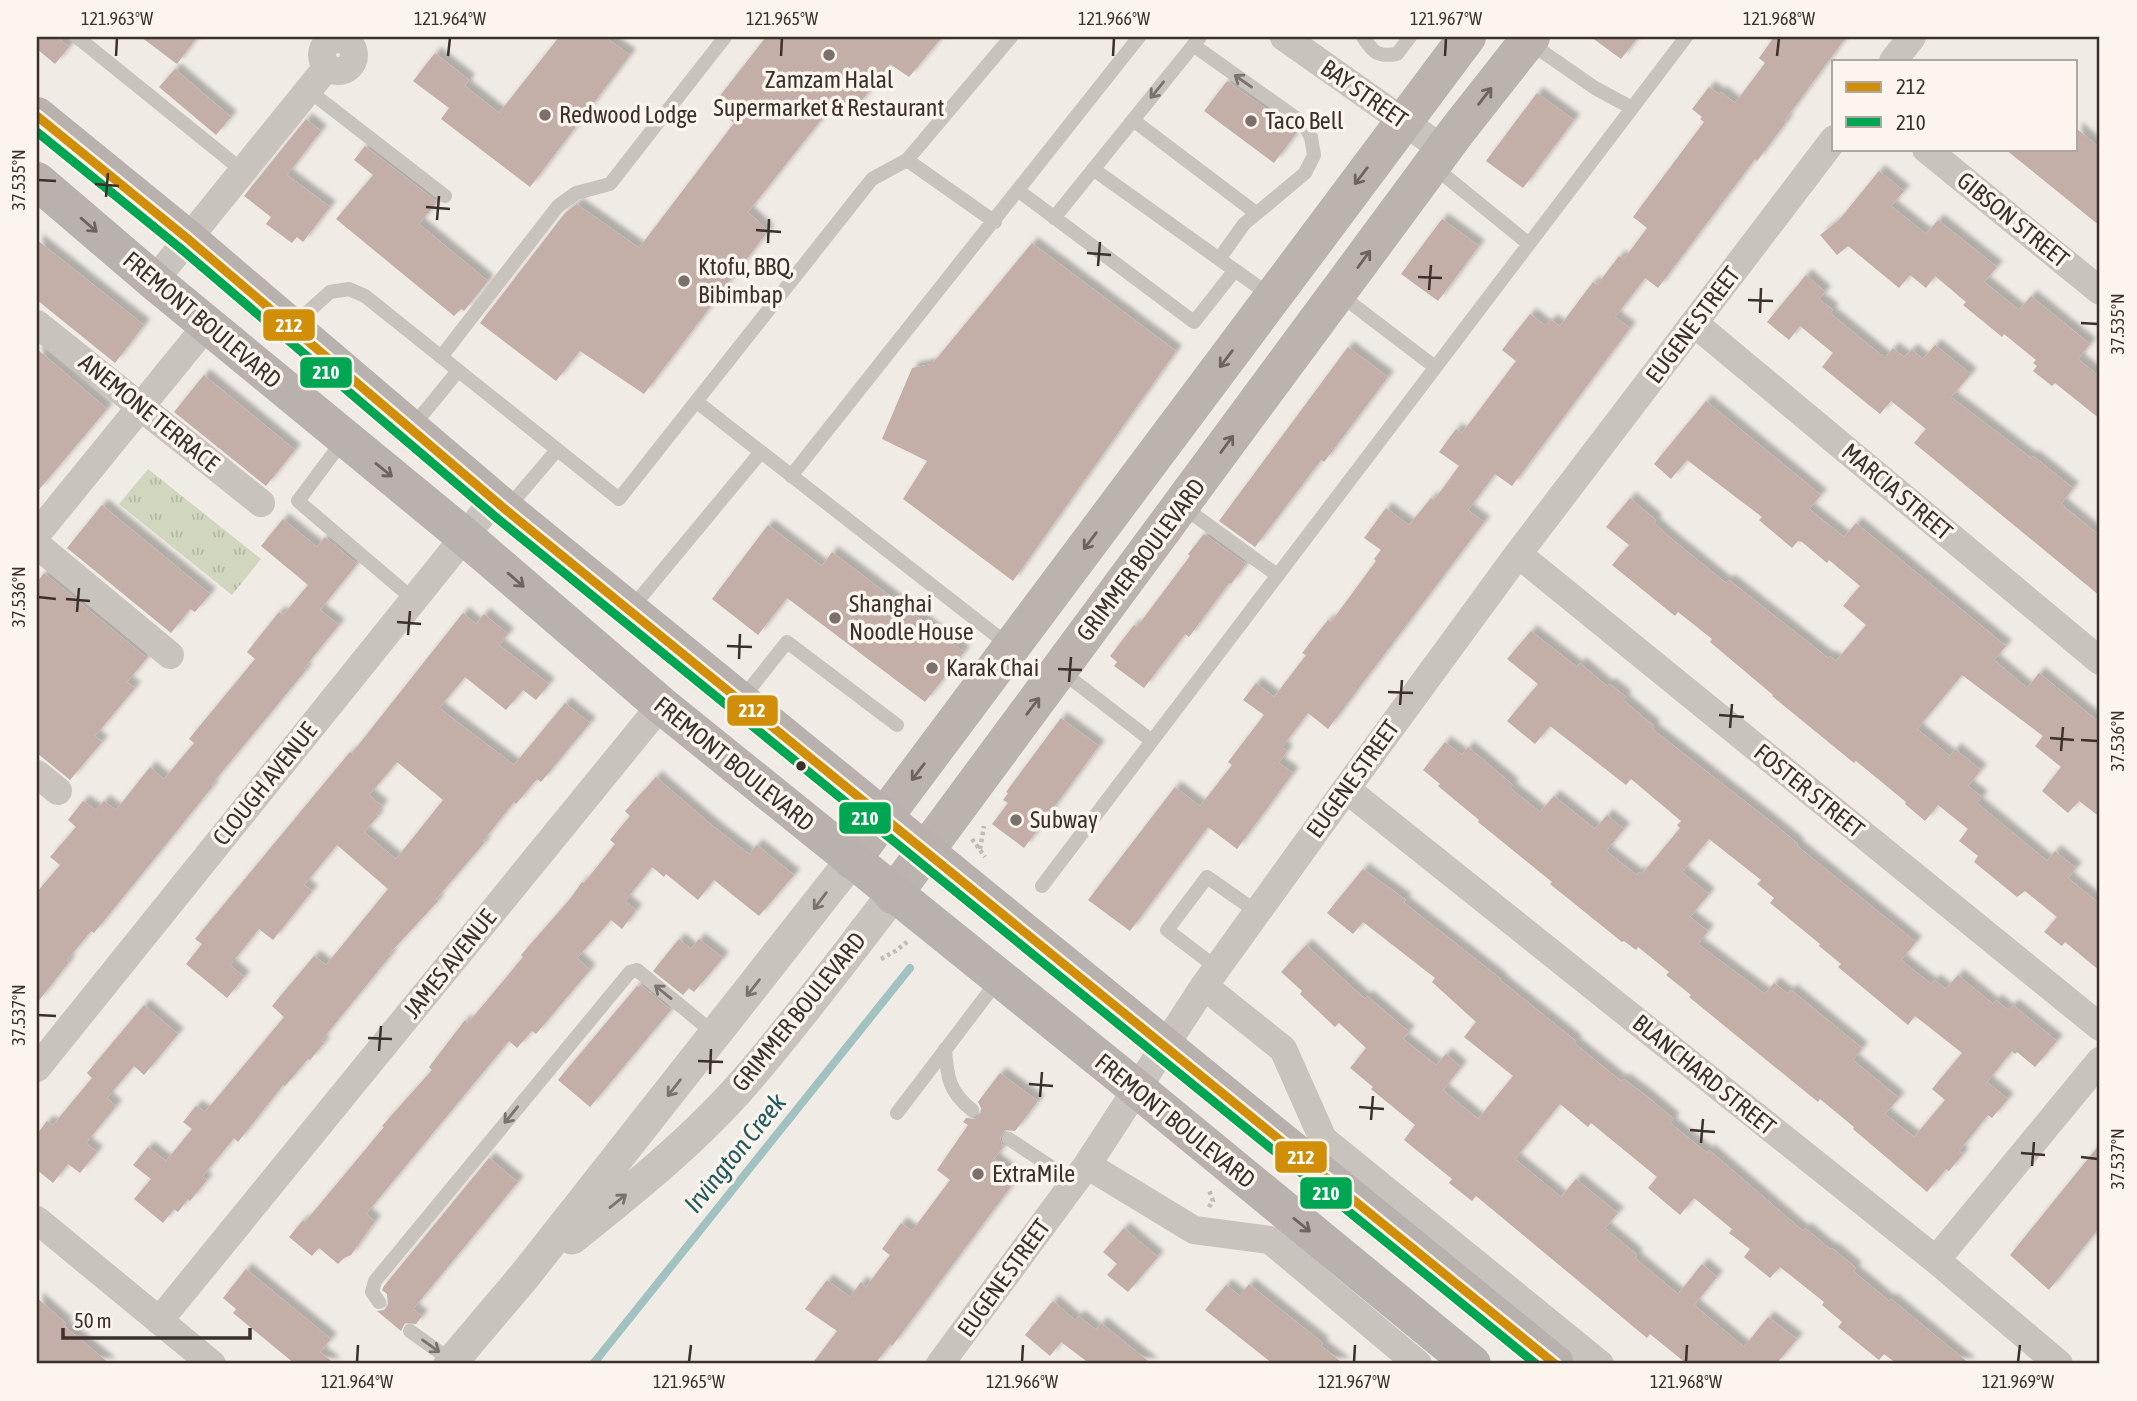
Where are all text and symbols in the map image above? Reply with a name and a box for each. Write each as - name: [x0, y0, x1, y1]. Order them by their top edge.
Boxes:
- text: 121.963°W: [81, 8, 153, 29]
- text: 121.964°W: [414, 8, 486, 29]
- text: 121.965°W: [746, 8, 818, 29]
- text: 121.966°W: [1078, 8, 1150, 29]
- text: 121.967°W: [1410, 8, 1482, 29]
- text: 121.968°W: [1743, 8, 1815, 29]
- marker: Zamzam Halal Supermarket & Restaurant: [821, 47, 837, 63]
- street label: BAY STREET: [1316, 54, 1413, 133]
- legend: [1832, 60, 2078, 150]
- place label: Zamzam Halal Supermarket & Restaurant: [714, 66, 944, 121]
- one-way arrow: [1234, 74, 1253, 88]
- text: 212: [1896, 74, 1926, 98]
- one-way arrow: [1149, 80, 1164, 98]
- one-way arrow: [1477, 87, 1492, 105]
- place label: Redwood Lodge: [559, 101, 697, 128]
- marker: Redwood Lodge: [537, 107, 553, 123]
- place label: Taco Bell: [1265, 107, 1344, 134]
- text: 210: [1896, 110, 1926, 134]
- marker: Taco Bell: [1243, 113, 1259, 129]
- text: 37.535°N: [8, 149, 29, 211]
- one-way arrow: [1354, 166, 1369, 185]
- street label: GIBSON STREET: [1952, 167, 2075, 273]
- one-way arrow: [79, 217, 97, 233]
- street label: FREMONT BOULEVARD: [118, 246, 287, 393]
- one-way arrow: [1356, 250, 1371, 269]
- place label: Ktofu, BBQ, Bibimbap: [698, 253, 794, 308]
- street label: EUGENE STREET: [1640, 261, 1745, 388]
- marker: Ktofu, BBQ, Bibimbap: [676, 273, 692, 289]
- text: 37.535°N: [2107, 293, 2128, 355]
- line badge: 212: [262, 308, 316, 342]
- text: 212: [276, 314, 302, 336]
- street label: ANEMONE TERRACE: [74, 348, 224, 477]
- one-way arrow: [1219, 349, 1233, 368]
- line badge: 210: [299, 356, 353, 389]
- text: 210: [313, 361, 339, 383]
- one-way arrow: [1220, 435, 1234, 454]
- street label: MARCIA STREET: [1837, 438, 1958, 546]
- one-way arrow: [375, 462, 393, 478]
- street label: GRIMMER BOULEVARD: [1071, 473, 1210, 646]
- one-way arrow: [1083, 532, 1098, 550]
- text: 37.536°N: [8, 566, 29, 628]
- one-way arrow: [507, 572, 525, 588]
- place label: Shanghai Noodle House: [849, 590, 974, 645]
- marker: Shanghai Noodle House: [827, 610, 843, 626]
- place label: Karak Chai: [946, 654, 1039, 681]
- marker: Karak Chai: [924, 660, 940, 676]
- street label: FREMONT BOULEVARD: [649, 691, 820, 836]
- line badge: 212: [726, 694, 779, 727]
- one-way arrow: [1026, 697, 1041, 716]
- text: 212: [739, 699, 765, 721]
- text: 37.536°N: [2107, 710, 2128, 772]
- street label: EUGENE STREET: [1301, 714, 1405, 843]
- street label: CLOUGH AVENUE: [207, 717, 322, 850]
- street label: FOSTER STREET: [1749, 738, 1870, 843]
- unlabelled marker: [794, 759, 808, 773]
- one-way arrow: [911, 762, 926, 781]
- line badge: 210: [838, 801, 892, 835]
- place label: Subway: [1030, 806, 1098, 833]
- text: 210: [852, 807, 878, 829]
- marker: Subway: [1008, 812, 1024, 828]
- one-way arrow: [813, 891, 828, 910]
- street label: JAMES AVENUE: [398, 904, 501, 1023]
- street label: GRIMMER BOULEVARD: [726, 927, 871, 1096]
- one-way arrow: [745, 979, 760, 997]
- text: 37.537°N: [8, 984, 29, 1046]
- one-way arrow: [655, 984, 673, 999]
- street label: BLANCHARD STREET: [1628, 1009, 1781, 1141]
- street label: FREMONT BOULEVARD: [1090, 1048, 1261, 1193]
- one-way arrow: [666, 1079, 681, 1097]
- water label: Irvington Creek: [678, 1087, 793, 1219]
- one-way arrow: [503, 1106, 519, 1124]
- text: 37.537°N: [2107, 1128, 2128, 1190]
- line badge: 212: [1274, 1140, 1328, 1174]
- text: 212: [1288, 1146, 1314, 1168]
- place label: ExtraMile: [992, 1160, 1075, 1187]
- marker: ExtraMile: [970, 1166, 986, 1182]
- line badge: 210: [1299, 1176, 1353, 1210]
- text: 210: [1313, 1182, 1339, 1204]
- one-way arrow: [608, 1193, 626, 1209]
- street label: EUGENE STREET: [952, 1213, 1056, 1342]
- one-way arrow: [1293, 1217, 1311, 1233]
- scale bar: [63, 1296, 250, 1340]
- text: 50 m: [74, 1308, 112, 1332]
- one-way arrow: [422, 1338, 441, 1353]
- text: 121.964°W: [321, 1371, 393, 1392]
- text: 121.965°W: [653, 1371, 725, 1392]
- text: 121.966°W: [986, 1371, 1058, 1392]
- text: 121.967°W: [1318, 1371, 1390, 1392]
- text: 121.968°W: [1650, 1371, 1722, 1392]
- text: 121.969°W: [1982, 1371, 2054, 1392]

